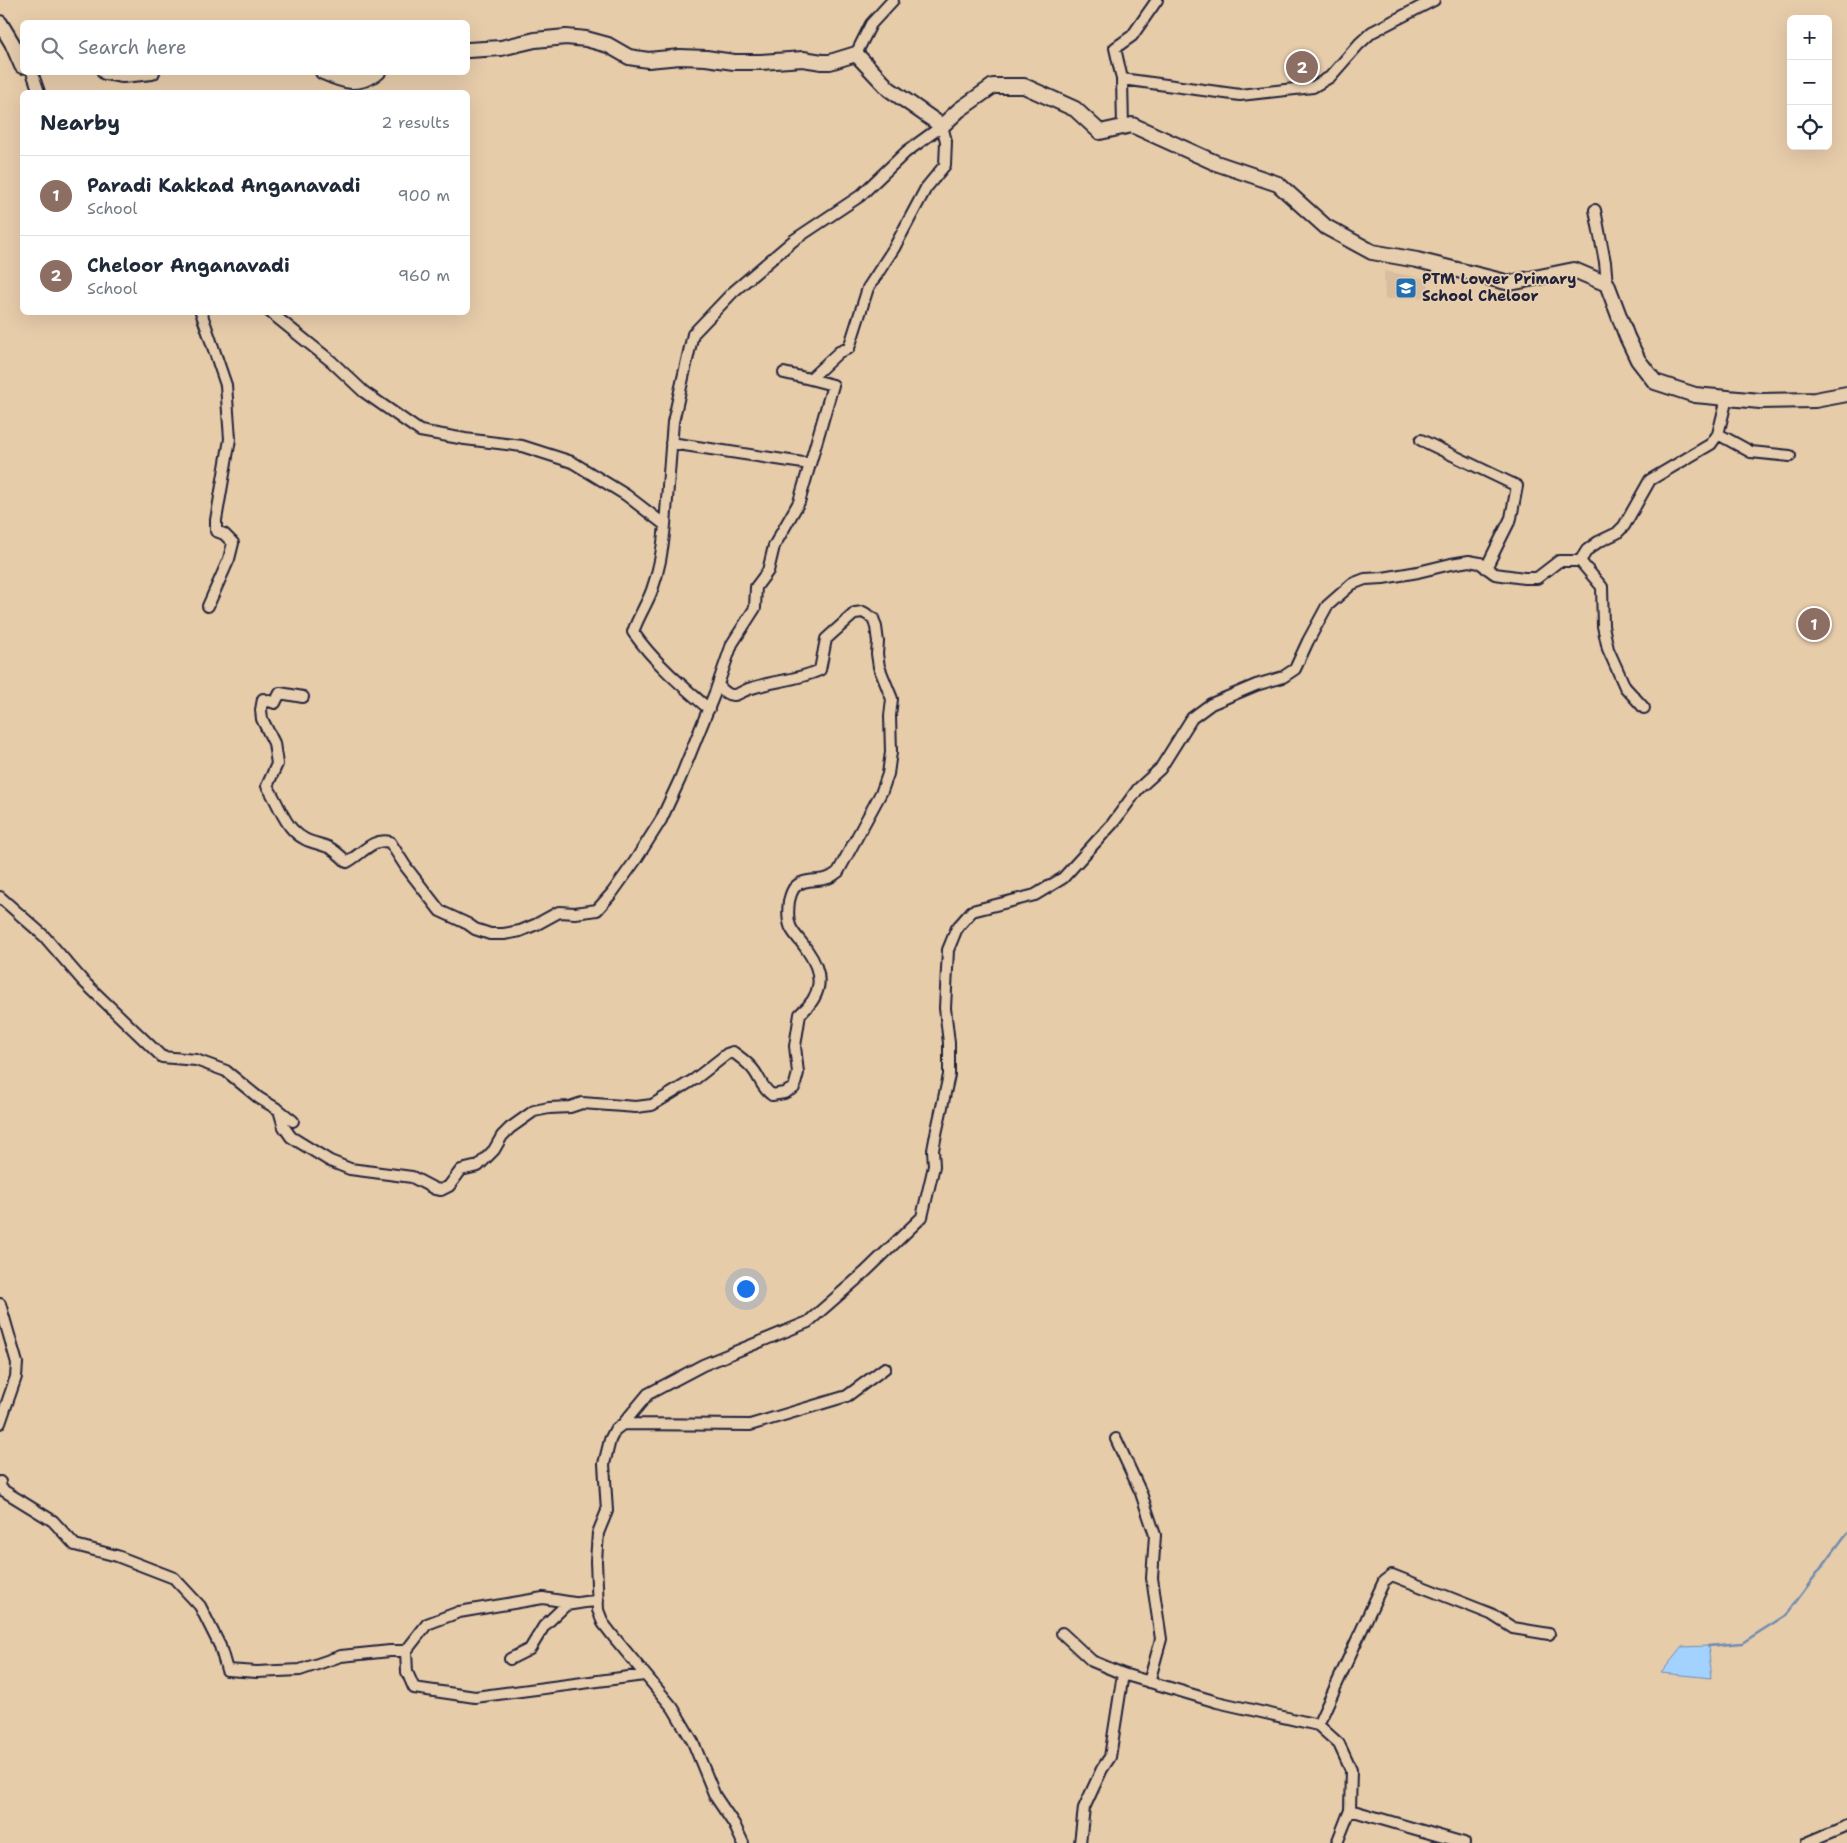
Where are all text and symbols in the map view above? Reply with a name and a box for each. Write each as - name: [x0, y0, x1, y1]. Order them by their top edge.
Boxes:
- map controls: [1787, 15, 1832, 150]
- button: +: [1787, 15, 1832, 60]
- search box: [20, 20, 470, 75]
- icon: search: [38, 34, 66, 62]
- text: Search here: [78, 35, 187, 60]
- pin: 2: [1286, 48, 1318, 86]
- button: −: [1787, 60, 1832, 105]
- button: locate: [1787, 105, 1832, 150]
- text: Nearby: [40, 109, 120, 137]
- text: 2 results: [381, 112, 450, 133]
- text: Paradi Kakkad Anganavadi: [87, 173, 361, 198]
- text: 1: [52, 185, 60, 206]
- text: 900 m: [398, 185, 450, 206]
- text: School: [87, 198, 137, 219]
- text: Cheloor Anganavadi: [87, 253, 290, 278]
- text: 2: [50, 265, 62, 286]
- text: 960 m: [398, 265, 450, 286]
- place label: PTM Lower Primary School Cheloor: [1422, 269, 1576, 306]
- school or university icon: PTM Lower Primary School Cheloor: [1394, 276, 1418, 300]
- text: School: [87, 278, 137, 299]
- pin: 1: [1798, 605, 1830, 643]
- your location: [733, 1276, 759, 1302]

